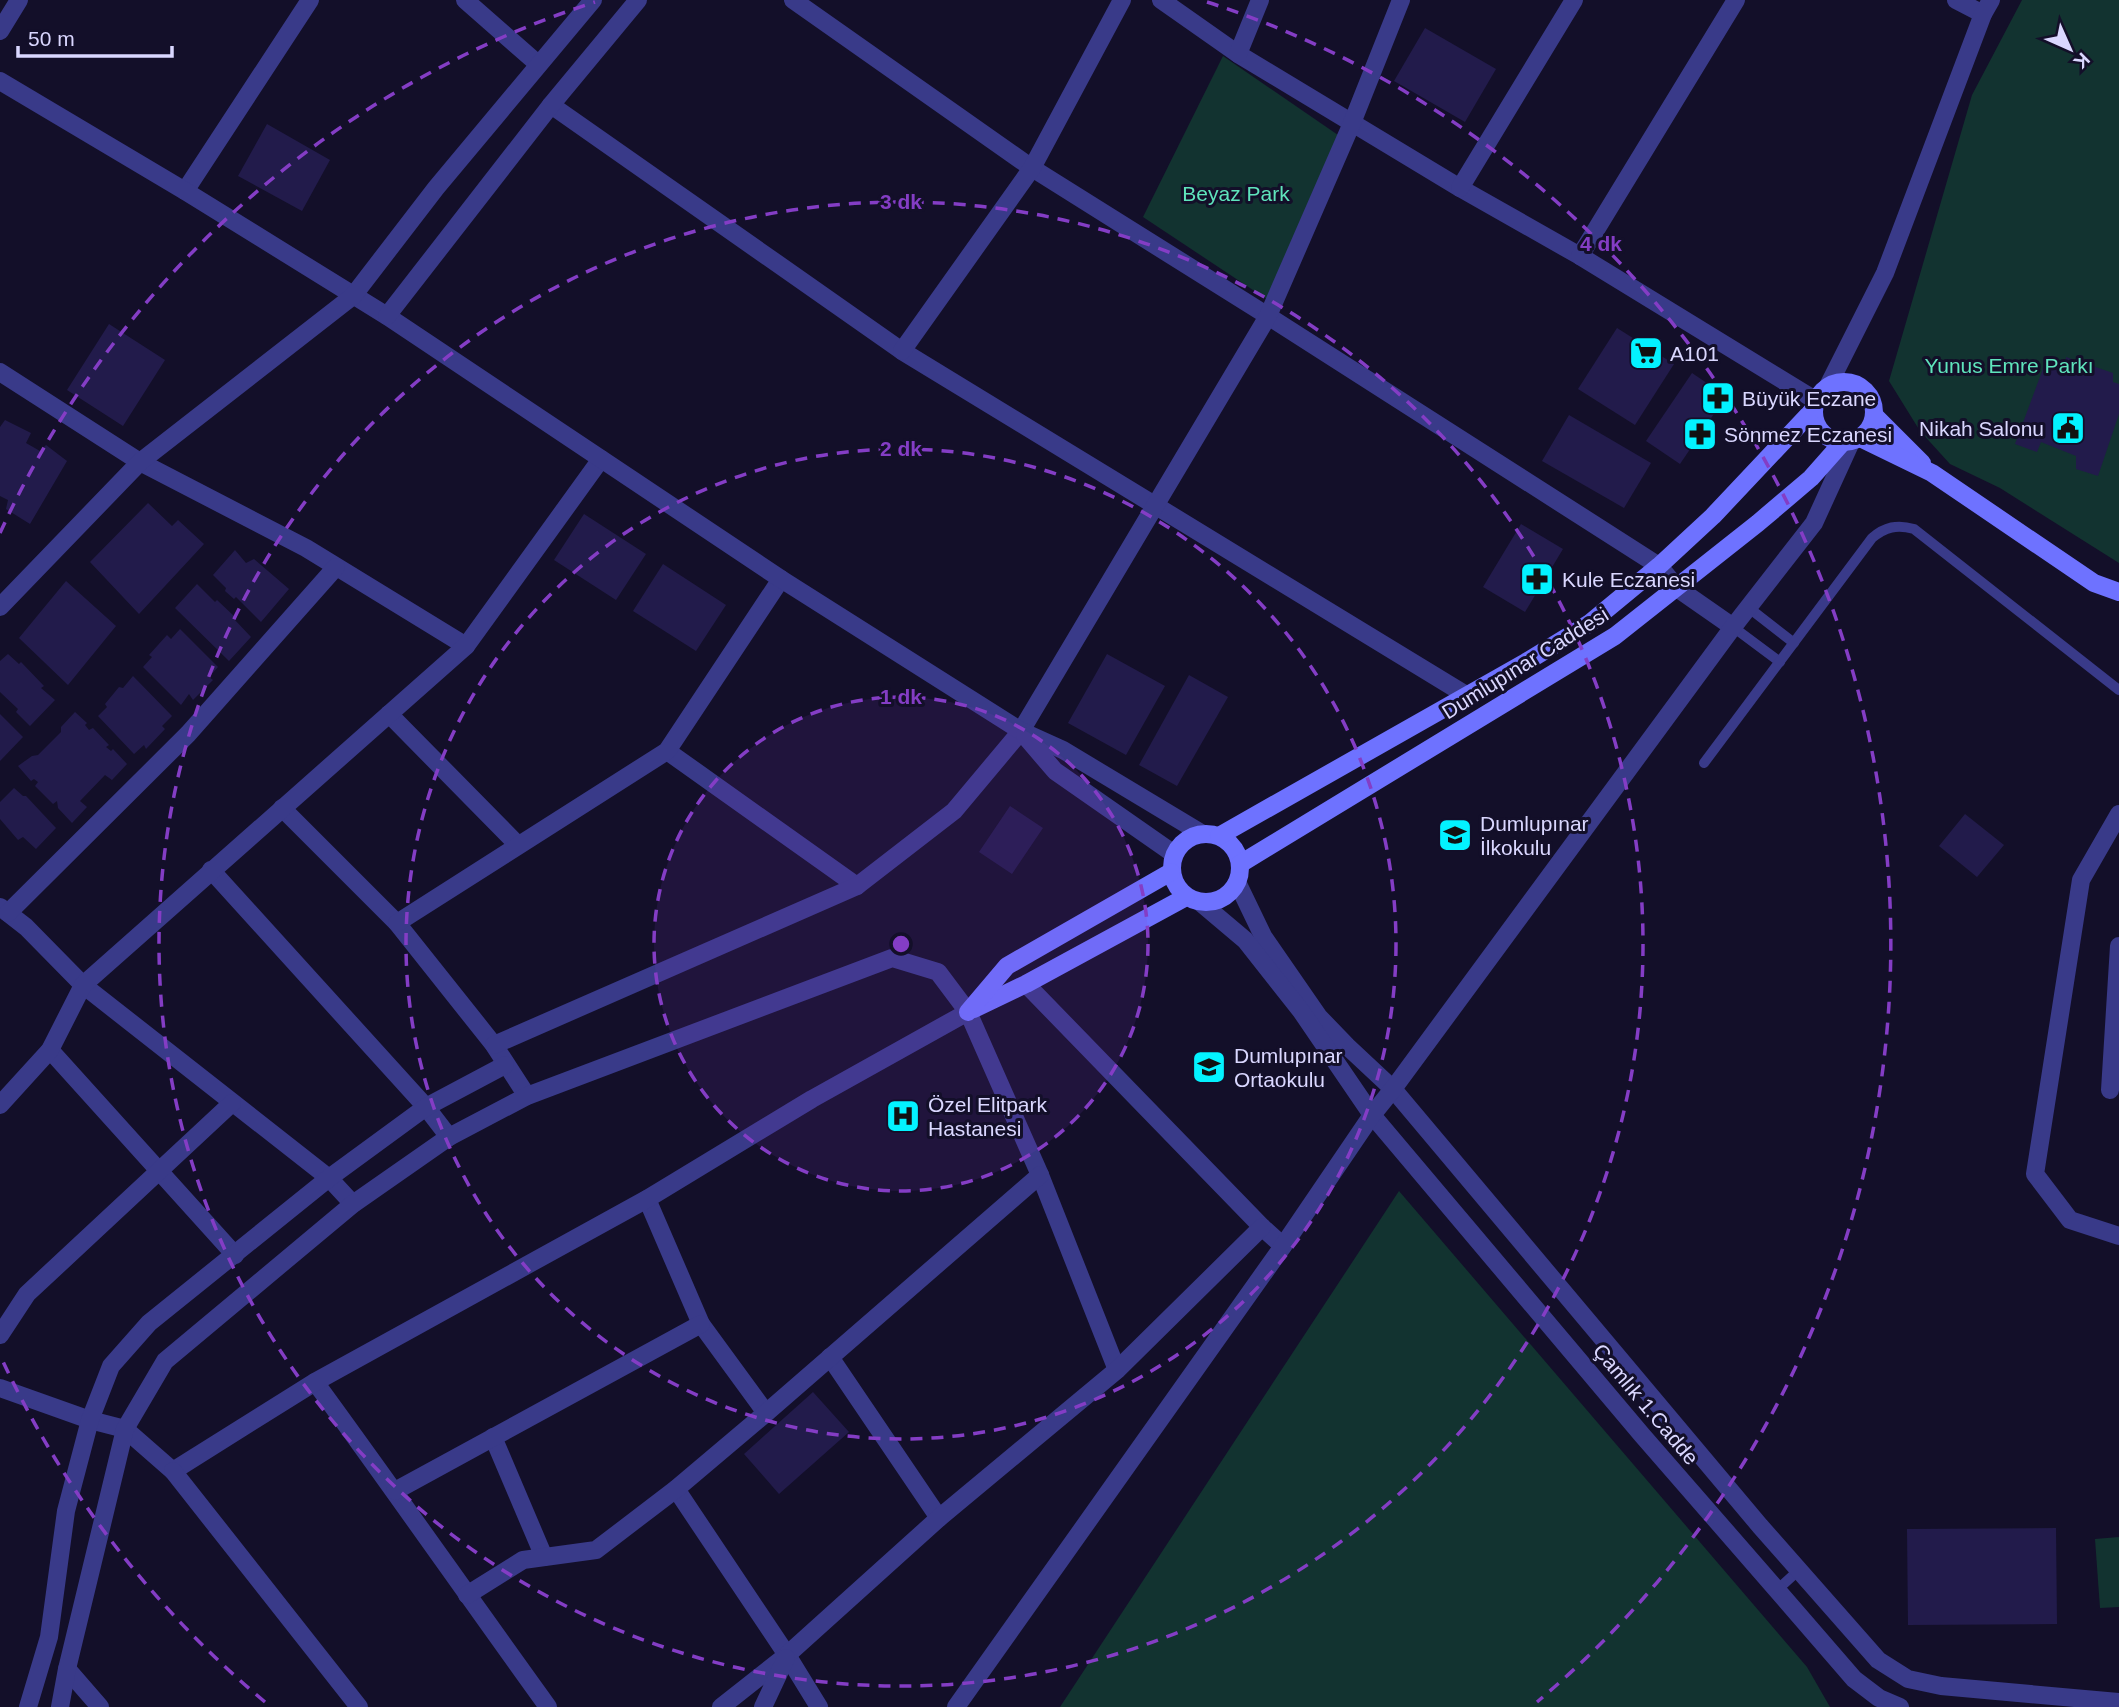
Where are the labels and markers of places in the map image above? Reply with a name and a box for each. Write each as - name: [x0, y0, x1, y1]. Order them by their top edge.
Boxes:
- supermarket icon: A101: [1627, 334, 1665, 372]
- place label: A101: [1670, 342, 1719, 365]
- pharmacy icon: Büyük Eczane: [1699, 379, 1737, 417]
- place label: Büyük Eczane: [1742, 387, 1876, 410]
- public building icon: Nikah Salonu: [2049, 409, 2087, 447]
- pharmacy icon: Sönmez Eczanesi: [1681, 415, 1719, 453]
- place label: Nikah Salonu: [1919, 417, 2044, 440]
- place label: Sönmez Eczanesi: [1724, 423, 1892, 446]
- pharmacy icon: Kule Eczanesi: [1518, 560, 1556, 598]
- place label: Kule Eczanesi: [1562, 568, 1695, 591]
- place label: Dumlupınar İlkokulu: [1480, 812, 1589, 859]
- school or university icon: Dumlupınar İlkokulu: [1436, 816, 1474, 854]
- centre of rings: [889, 932, 913, 956]
- place label: Dumlupınar Ortaokulu: [1234, 1044, 1343, 1091]
- school or university icon: Dumlupınar Ortaokulu: [1190, 1048, 1228, 1086]
- place label: Özel Elitpark Hastanesi: [928, 1093, 1048, 1140]
- hospital icon: Özel Elitpark Hastanesi: [884, 1097, 922, 1135]

